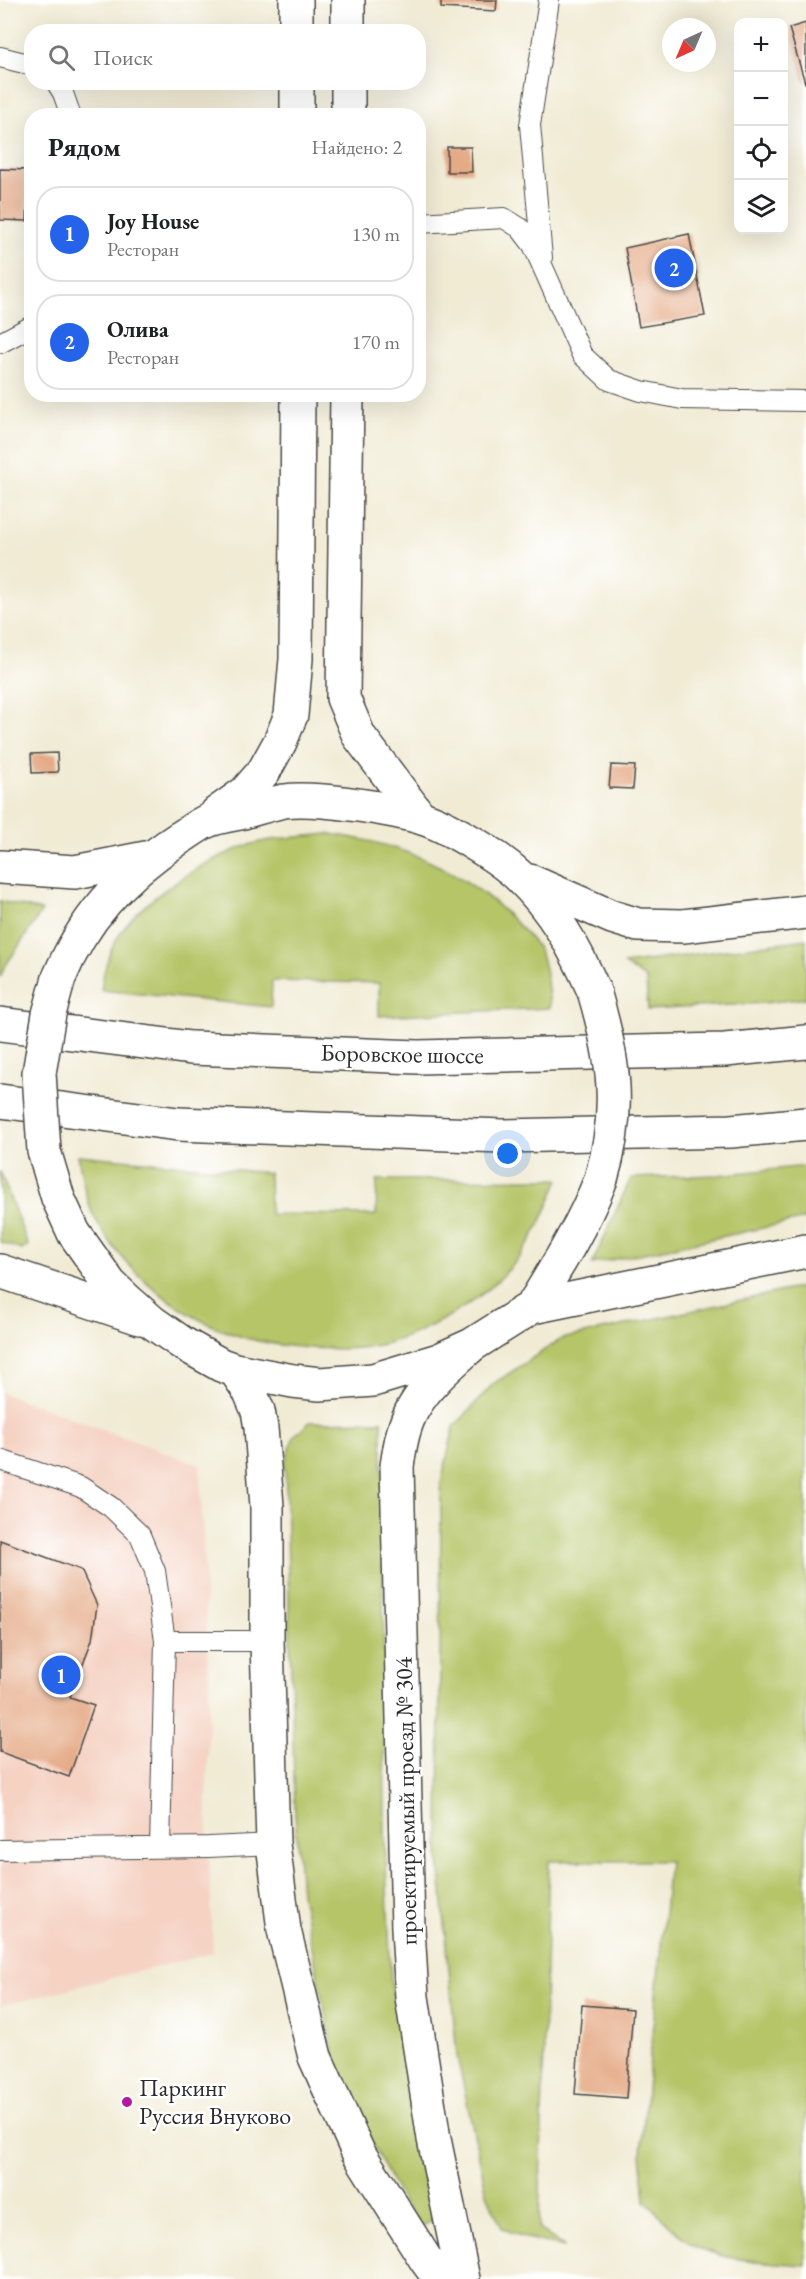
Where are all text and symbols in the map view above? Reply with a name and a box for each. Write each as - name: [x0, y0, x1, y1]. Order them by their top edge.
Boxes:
- north arrow: [662, 18, 716, 72]
- map controls: [734, 18, 788, 234]
- button: +: [734, 18, 788, 72]
- search box: [24, 24, 426, 90]
- icon: search: [45, 41, 78, 74]
- text: Поиск: [93, 43, 153, 72]
- button: −: [734, 72, 788, 126]
- button: locate: [734, 126, 788, 180]
- text: Рядом: [48, 130, 121, 164]
- text: Найдено: 2: [311, 134, 402, 160]
- button: layers: [734, 180, 788, 234]
- text: Joy House: [107, 207, 199, 236]
- text: 1: [64, 221, 75, 247]
- text: 130 m: [352, 221, 400, 247]
- text: Ресторан: [107, 236, 179, 262]
- pin: 2: [654, 246, 694, 290]
- text: Олива: [107, 315, 169, 344]
- text: 2: [64, 329, 75, 355]
- text: 170 m: [352, 329, 400, 355]
- text: Ресторан: [107, 344, 179, 370]
- street label: Боровское шоссе: [320, 1037, 484, 1070]
- your location: [493, 1139, 522, 1168]
- pin: 1: [42, 1652, 80, 1698]
- street label: проектируемый проезд № 304: [387, 1656, 424, 1945]
- place label: Паркинг Руссия Внуково: [139, 2072, 291, 2131]
- marker: Паркинг Руссия Внуково: [120, 2095, 134, 2109]

